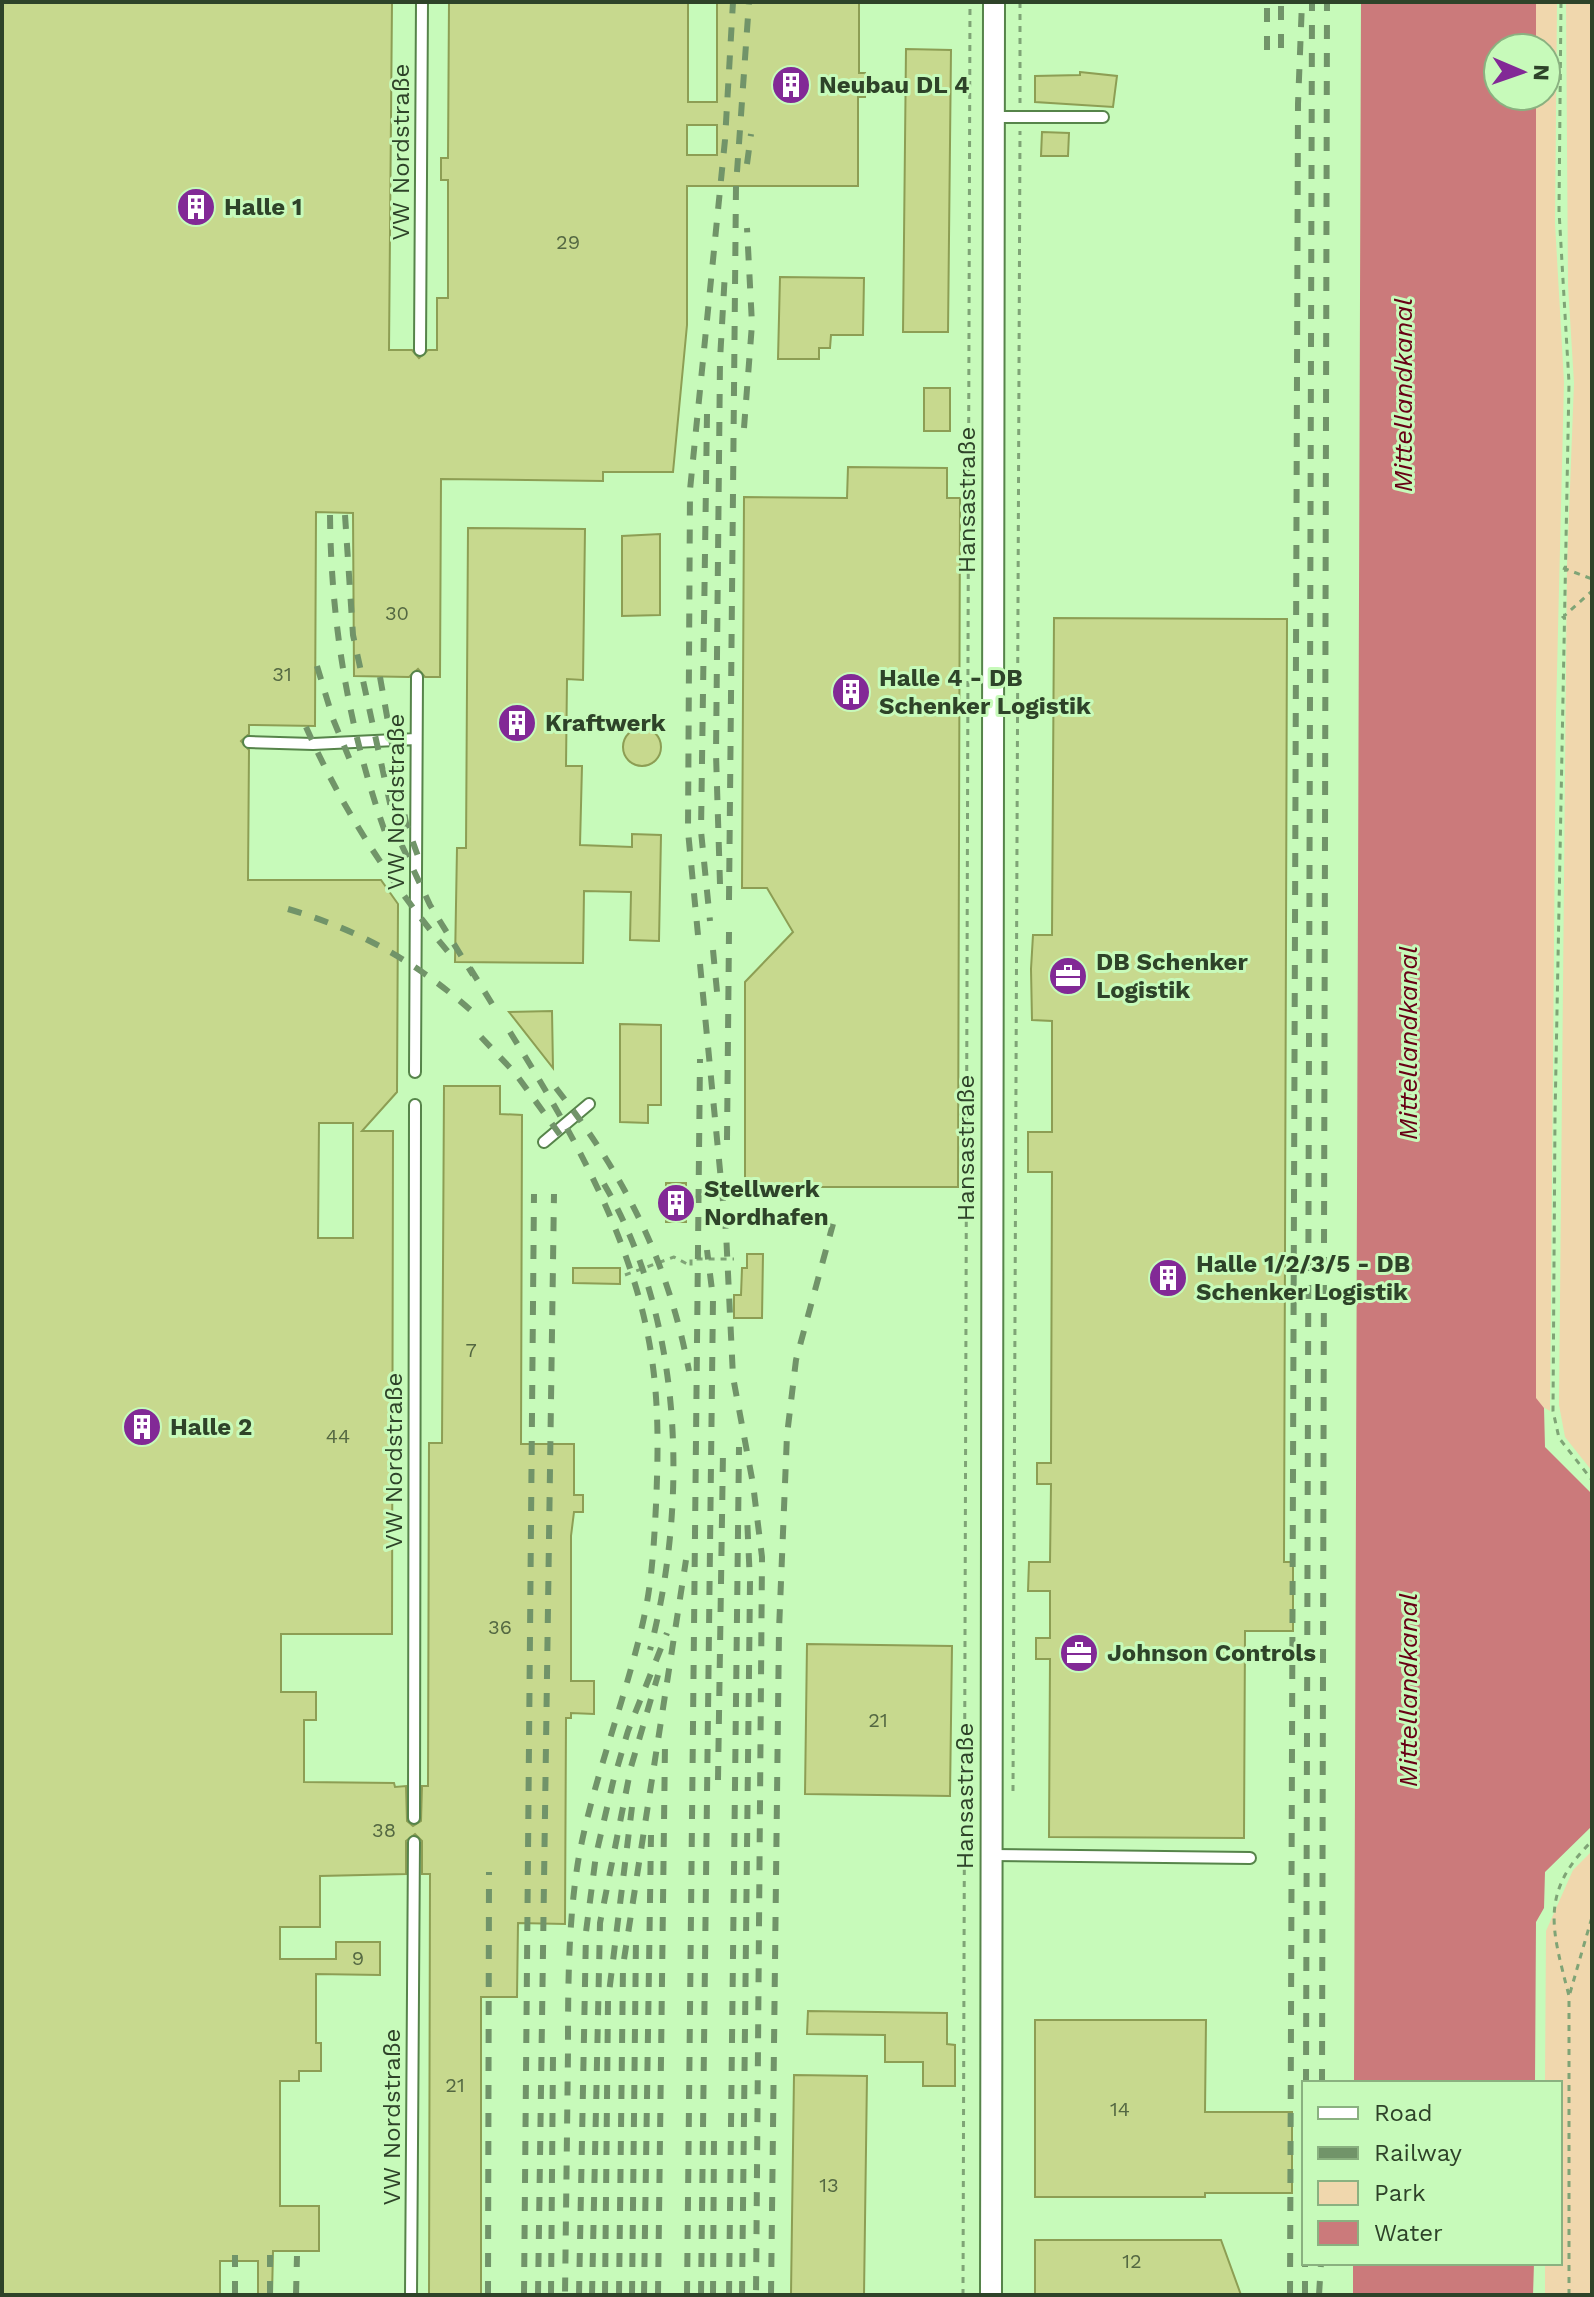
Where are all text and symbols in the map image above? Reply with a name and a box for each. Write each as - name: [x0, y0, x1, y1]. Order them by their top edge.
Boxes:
- north arrow: [1482, 32, 1562, 112]
- street label: VW Nordstraße: [387, 64, 415, 240]
- building icon: Neubau DL 4: [770, 64, 812, 106]
- text: N: [1529, 64, 1554, 81]
- place label: Neubau DL 4: [819, 71, 970, 99]
- building icon: Halle 1: [175, 186, 217, 228]
- place label: Halle 1: [224, 193, 302, 221]
- house number: 29: [556, 230, 580, 254]
- water label: Mittellandkanal: [1388, 298, 1418, 492]
- street label: Hansastraße: [953, 427, 981, 573]
- house number: 30: [385, 601, 409, 625]
- house number: 31: [272, 662, 292, 686]
- place label: Halle 4 - DB Schenker Logistik: [879, 664, 1091, 720]
- building icon: Halle 4 - DB Schenker Logistik: [830, 671, 872, 713]
- building icon: Kraftwerk: [496, 702, 538, 744]
- place label: Kraftwerk: [545, 709, 666, 737]
- street label: VW Nordstraße: [382, 714, 410, 890]
- water label: Mittellandkanal: [1393, 946, 1423, 1140]
- place label: DB Schenker Logistik: [1096, 948, 1248, 1004]
- office icon: DB Schenker Logistik: [1047, 955, 1089, 997]
- street label: Hansastraße: [952, 1075, 980, 1221]
- place label: Stellwerk Nordhafen: [704, 1175, 829, 1231]
- building icon: Stellwerk Nordhafen: [655, 1182, 697, 1224]
- place label: Halle 1/2/3/5 - DB Schenker Logistik: [1196, 1250, 1410, 1306]
- building icon: Halle 1/2/3/5 - DB Schenker Logistik: [1147, 1257, 1189, 1299]
- house number: 7: [465, 1338, 477, 1362]
- street label: VW Nordstraße: [380, 1373, 408, 1549]
- building icon: Halle 2: [121, 1406, 163, 1448]
- place label: Halle 2: [170, 1413, 252, 1441]
- house number: 44: [326, 1424, 350, 1448]
- water label: Mittellandkanal: [1393, 1593, 1423, 1787]
- house number: 36: [488, 1615, 512, 1639]
- office icon: Johnson Controls: [1058, 1632, 1100, 1674]
- place label: Johnson Controls: [1107, 1639, 1316, 1667]
- house number: 21: [868, 1708, 888, 1732]
- street label: Hansastraße: [951, 1723, 979, 1869]
- house number: 38: [372, 1818, 396, 1842]
- house number: 9: [352, 1946, 364, 1970]
- street label: VW Nordstraße: [378, 2029, 406, 2205]
- house number: 21: [445, 2073, 465, 2097]
- legend: [1302, 2081, 1562, 2265]
- house number: 14: [1110, 2097, 1130, 2121]
- text: Road: [1374, 2099, 1433, 2127]
- text: Railway: [1374, 2139, 1463, 2167]
- house number: 13: [819, 2173, 839, 2197]
- text: Park: [1374, 2179, 1426, 2207]
- text: Water: [1374, 2219, 1443, 2247]
- house number: 12: [1122, 2249, 1142, 2273]

